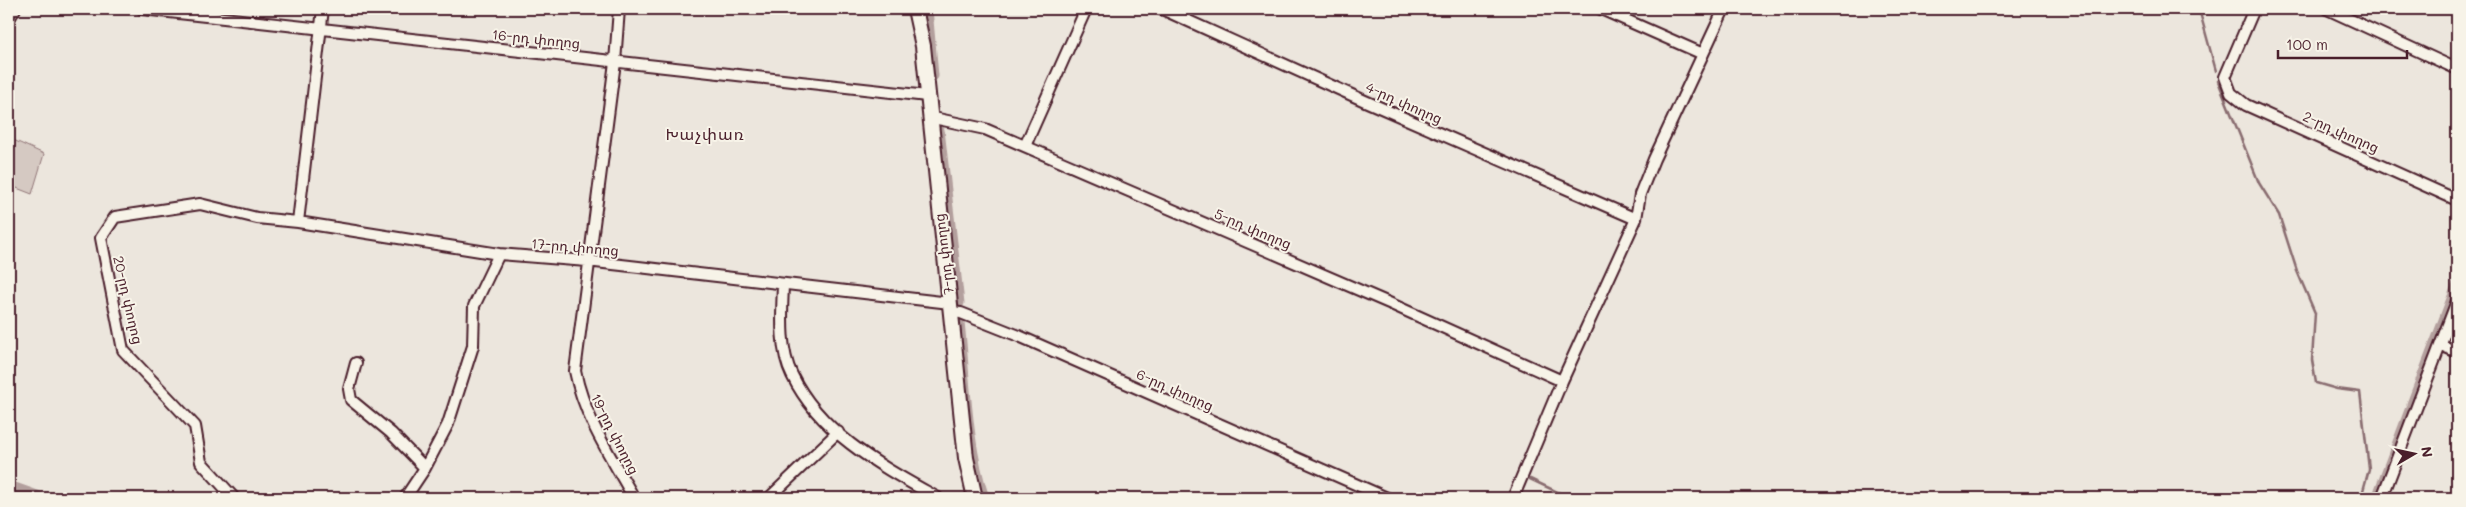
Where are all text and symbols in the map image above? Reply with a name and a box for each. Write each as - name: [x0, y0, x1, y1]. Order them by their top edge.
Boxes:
- street label: 16-րդ փողոց: [491, 24, 581, 53]
- scale bar: [2278, 28, 2407, 60]
- text: 100 m: [2286, 34, 2328, 54]
- street label: 4-րդ փողոց: [1363, 77, 1446, 128]
- street label: 2-րդ փողոց: [2300, 106, 2382, 157]
- district label: Խաչփառ: [665, 123, 745, 144]
- street label: 5-րդ փողոց: [1212, 204, 1295, 253]
- street label: 7-րդ փողոց: [929, 212, 958, 296]
- street label: 17-րդ փողոց: [530, 233, 620, 260]
- street label: 20-րդ փողոց: [109, 254, 148, 346]
- street label: 6-րդ փողոց: [1134, 364, 1217, 415]
- street label: 19-րդ փողոց: [587, 390, 644, 477]
- north arrow: [2388, 430, 2438, 480]
- text: N: [2417, 445, 2438, 459]

